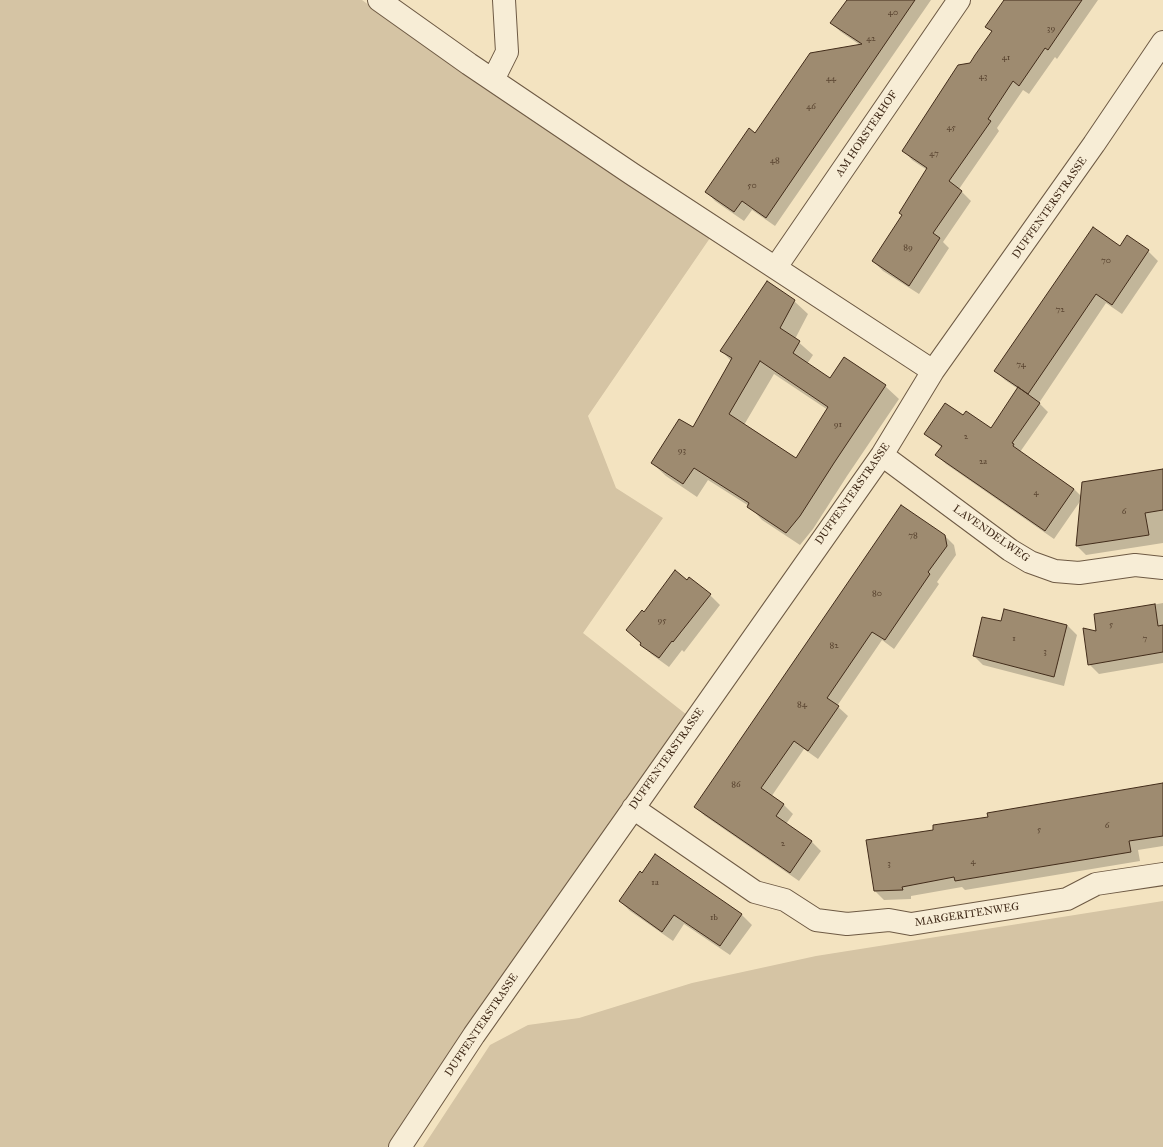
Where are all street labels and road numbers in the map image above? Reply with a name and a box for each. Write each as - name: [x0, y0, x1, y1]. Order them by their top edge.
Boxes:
- street label: AM HORSTERHOF: [833, 89, 901, 179]
- street label: DUFFENTERSTRASSE: [1010, 154, 1090, 262]
- street label: DUFFENTERSTRASSE: [813, 440, 893, 548]
- street label: LAVENDELWEG: [950, 503, 1032, 565]
- street label: DUFFENTERSTRASSE: [627, 705, 707, 813]
- street label: MARGERITENWEG: [914, 900, 1020, 930]
- street label: DUFFENTERSTRASSE: [443, 971, 521, 1079]

